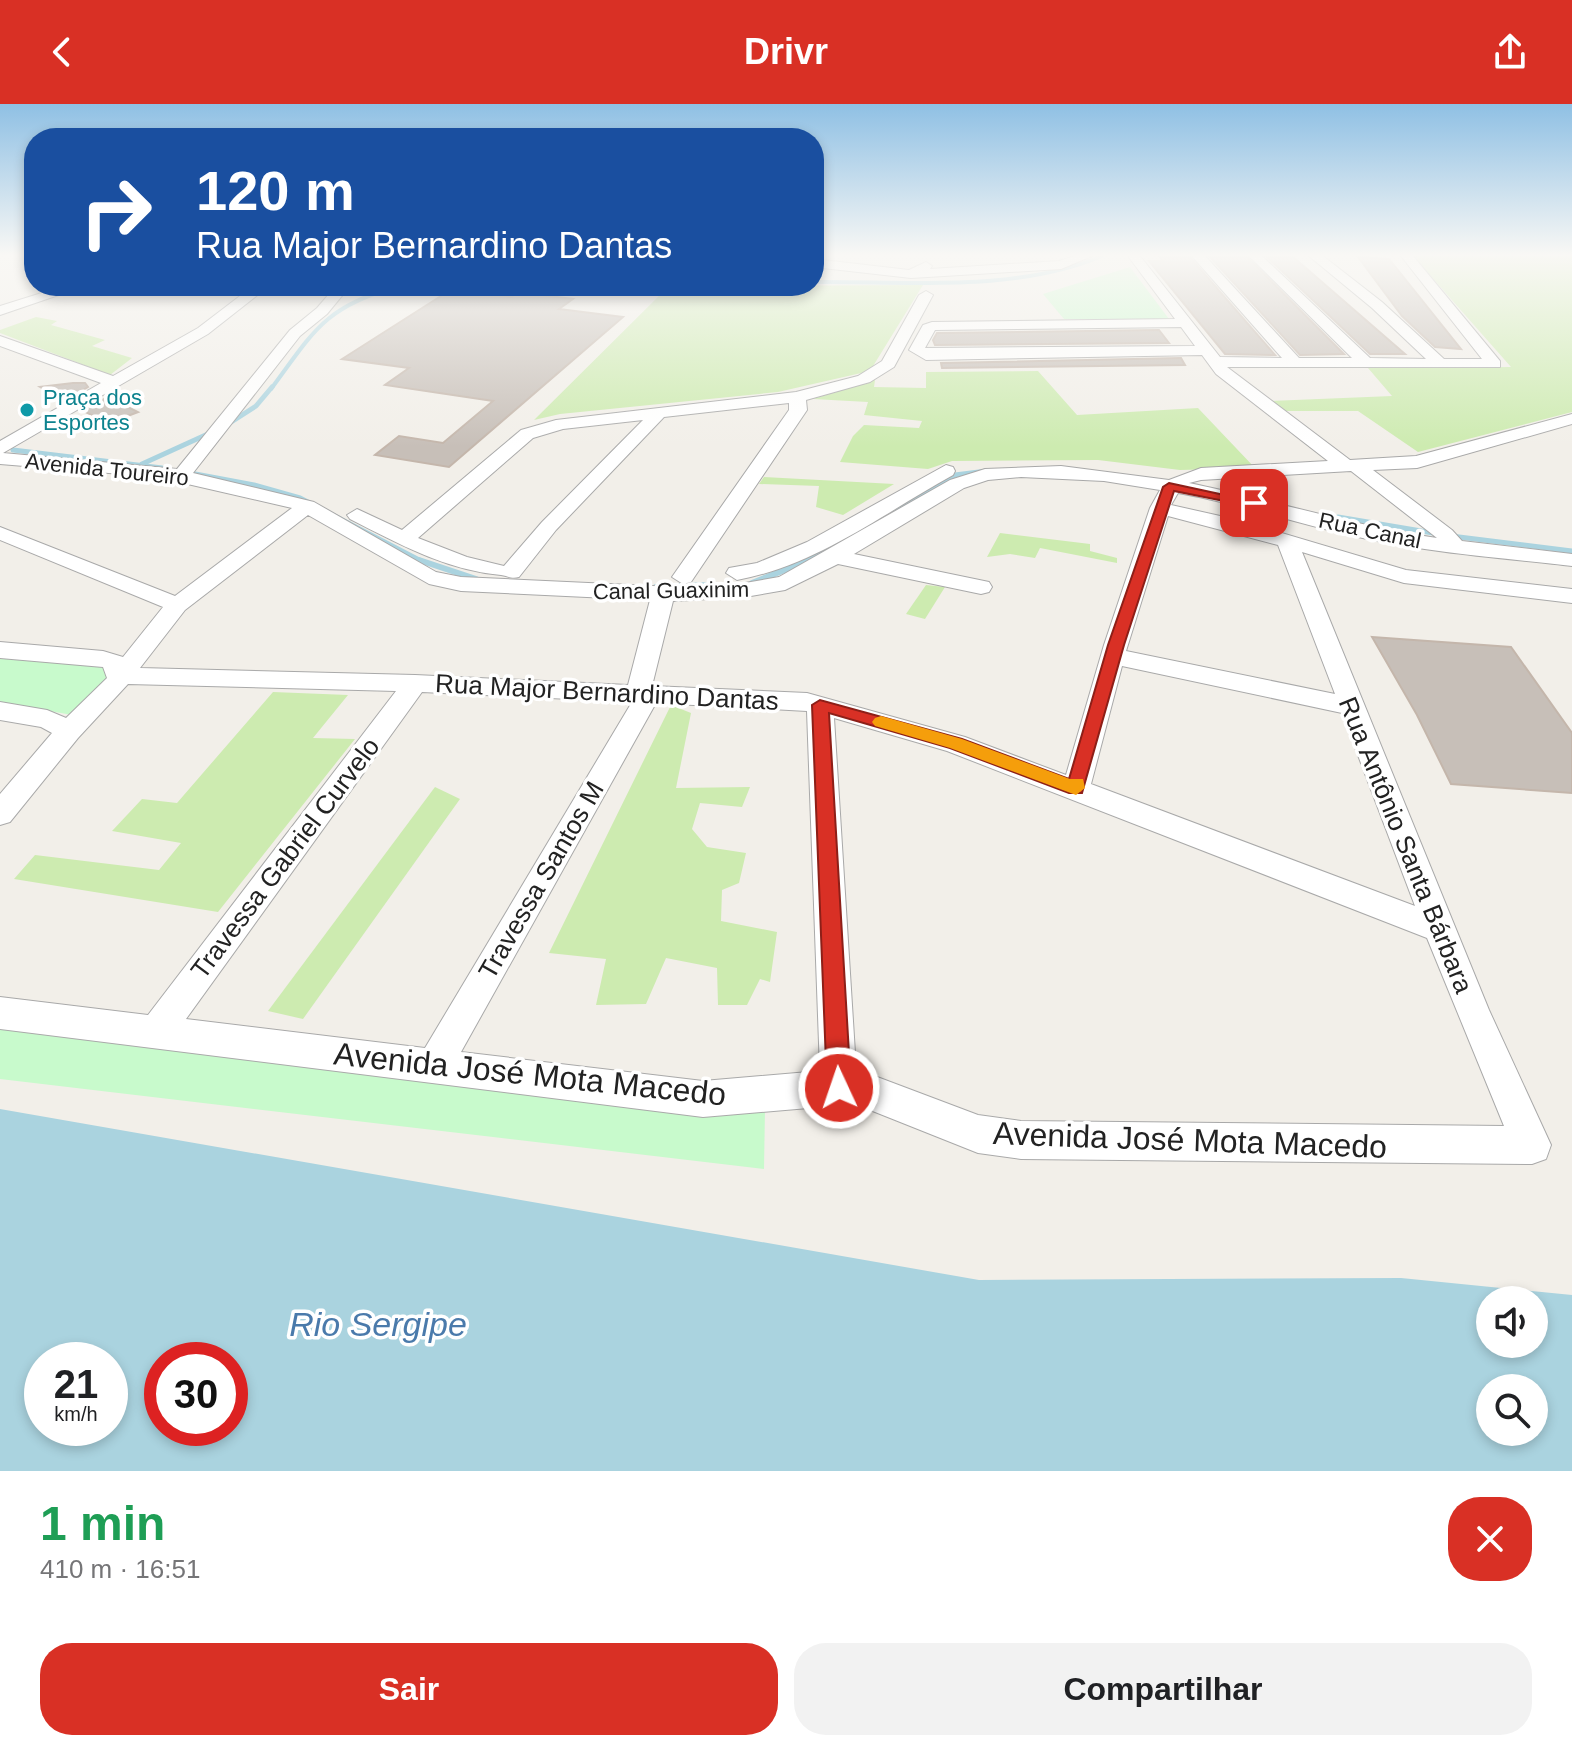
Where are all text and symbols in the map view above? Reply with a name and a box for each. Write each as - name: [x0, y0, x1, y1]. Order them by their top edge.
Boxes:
- icon: back: [40, 30, 84, 74]
- icon: share: [1488, 30, 1532, 74]
- text: Drivr: [744, 31, 828, 72]
- text: 120 m: [196, 159, 355, 222]
- icon: right: [64, 160, 168, 264]
- text: Rua Major Bernardino Dantas: [196, 225, 672, 266]
- place label: Praça dos Esportes: [43, 385, 142, 435]
- marker: Praça dos Esportes: [18, 401, 36, 419]
- street label: Avenida Toureiro: [24, 448, 190, 491]
- pin: [1220, 469, 1288, 537]
- icon: arrive: [1232, 481, 1276, 525]
- street label: Rua Canal: [1316, 507, 1423, 554]
- street label: Canal Guaxinim: [593, 577, 749, 604]
- street label: Rua Major Bernardino Dantas: [434, 668, 780, 716]
- street label: Rua Antônio Santa Bárbara: [1333, 693, 1479, 998]
- street label: Travessa Gabriel Curvelo: [185, 732, 385, 984]
- street label: Travessa Santos M: [472, 776, 610, 984]
- street label: Avenida José Mota Macedo: [332, 1035, 728, 1113]
- position arrow: [797, 1046, 881, 1130]
- street label: Avenida José Mota Macedo: [992, 1115, 1388, 1165]
- map controls: [1476, 1286, 1548, 1446]
- button: sound: [1476, 1286, 1548, 1358]
- water label: Rio Sergipe: [289, 1305, 467, 1343]
- speed limit sign: 30: [144, 1342, 248, 1446]
- text: 21: [54, 1362, 98, 1406]
- button: search: [1476, 1374, 1548, 1446]
- text: km/h: [54, 1403, 98, 1425]
- text: 1 min: [40, 1497, 165, 1550]
- button: close: [1448, 1497, 1532, 1581]
- text: 410 m · 16:51: [40, 1554, 200, 1584]
- button: Sair: [40, 1643, 778, 1735]
- button: Compartilhar: [794, 1643, 1532, 1735]

